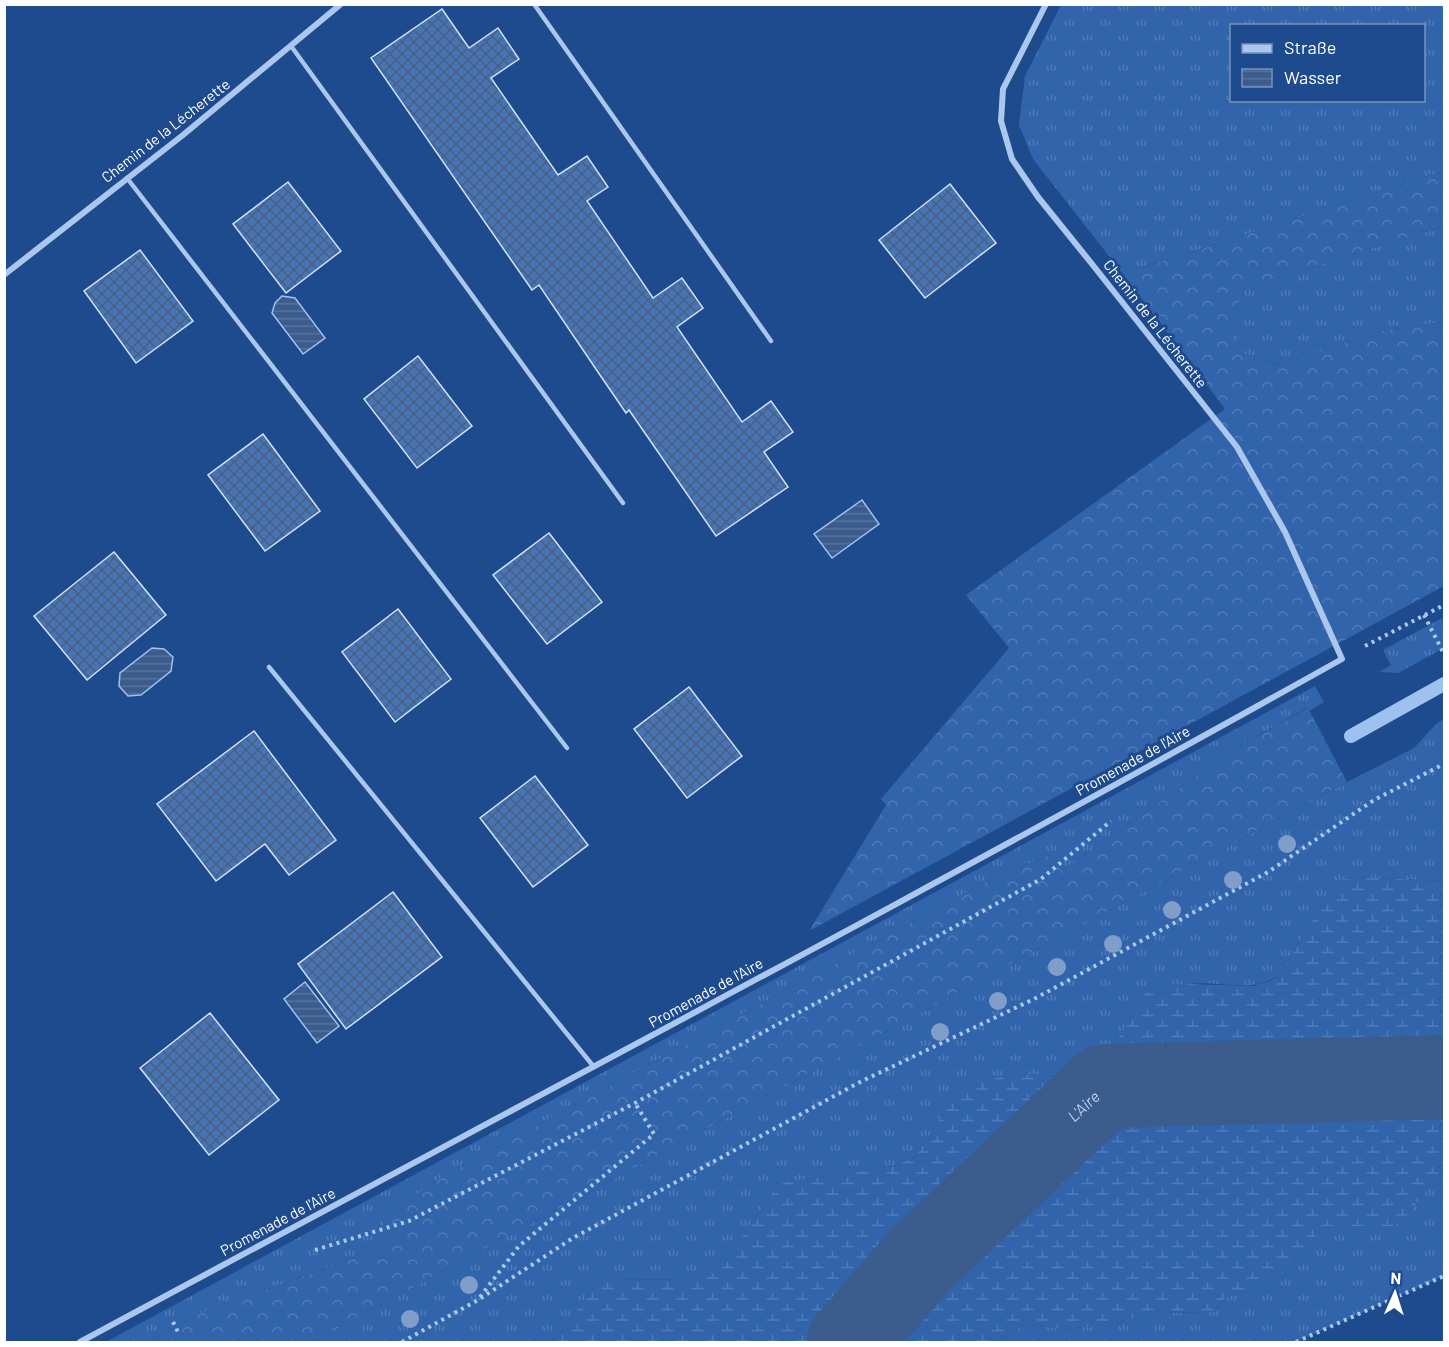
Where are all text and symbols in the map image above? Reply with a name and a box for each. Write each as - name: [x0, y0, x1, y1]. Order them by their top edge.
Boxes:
- legend: [1230, 24, 1425, 102]
- text: Straße: [1284, 36, 1336, 58]
- text: Wasser: [1284, 66, 1342, 88]
- street label: Chemin de la Lécherette: [98, 74, 233, 186]
- street label: Chemin de la Lécherette: [1100, 256, 1212, 391]
- street label: Promenade de l'Aire: [1072, 721, 1193, 799]
- street label: Promenade de l'Aire: [645, 953, 766, 1031]
- water label: L'Aire: [1063, 1086, 1103, 1125]
- street label: Promenade de l'Aire: [217, 1183, 338, 1259]
- north arrow: [1365, 1263, 1425, 1323]
- text: N: [1390, 1268, 1402, 1287]

